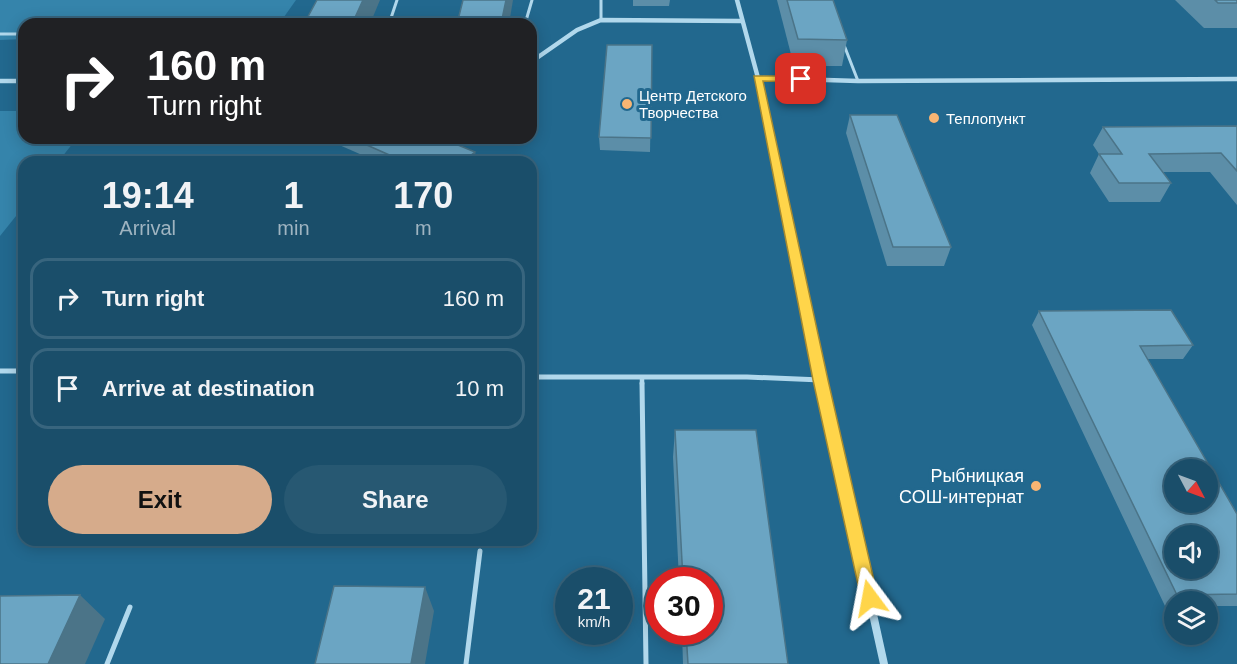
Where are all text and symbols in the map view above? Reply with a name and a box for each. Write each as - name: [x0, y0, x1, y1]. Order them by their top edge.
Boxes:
- icon: right: [48, 42, 126, 120]
- text: 160 m: [147, 42, 266, 89]
- pin: [775, 53, 826, 104]
- icon: arrive: [784, 62, 817, 95]
- place label: Центр Детского Творчества: [639, 87, 747, 121]
- text: Turn right: [147, 91, 262, 121]
- marker: Центр Детского Творчества: [620, 97, 634, 111]
- place label: Теплопункт: [946, 110, 1026, 127]
- marker: Теплопункт: [927, 111, 941, 125]
- text: 19:14: [102, 175, 194, 216]
- text: 1: [283, 175, 303, 216]
- text: 170: [393, 175, 453, 216]
- text: Arrival: [119, 217, 176, 239]
- text: min: [277, 217, 310, 239]
- text: m: [415, 217, 432, 239]
- icon: right: [51, 282, 84, 315]
- text: Turn right: [102, 286, 204, 311]
- text: 160 m: [443, 286, 504, 311]
- icon: arrive: [51, 372, 84, 405]
- text: Arrive at destination: [102, 376, 315, 401]
- text: 10 m: [455, 376, 504, 401]
- north arrow: [1164, 459, 1218, 513]
- map controls: [1164, 459, 1218, 645]
- button: Exit: [48, 465, 272, 534]
- button: Share: [284, 465, 507, 534]
- place label: Рыбницкая СОШ-интернат: [899, 466, 1024, 507]
- marker: Рыбницкая СОШ-интернат: [1029, 479, 1043, 493]
- button: sound: [1164, 525, 1218, 579]
- position arrow: [838, 566, 902, 630]
- speed limit sign: 30: [645, 567, 723, 645]
- text: 21: [577, 582, 611, 615]
- button: layers: [1164, 591, 1218, 645]
- text: km/h: [578, 613, 610, 630]

